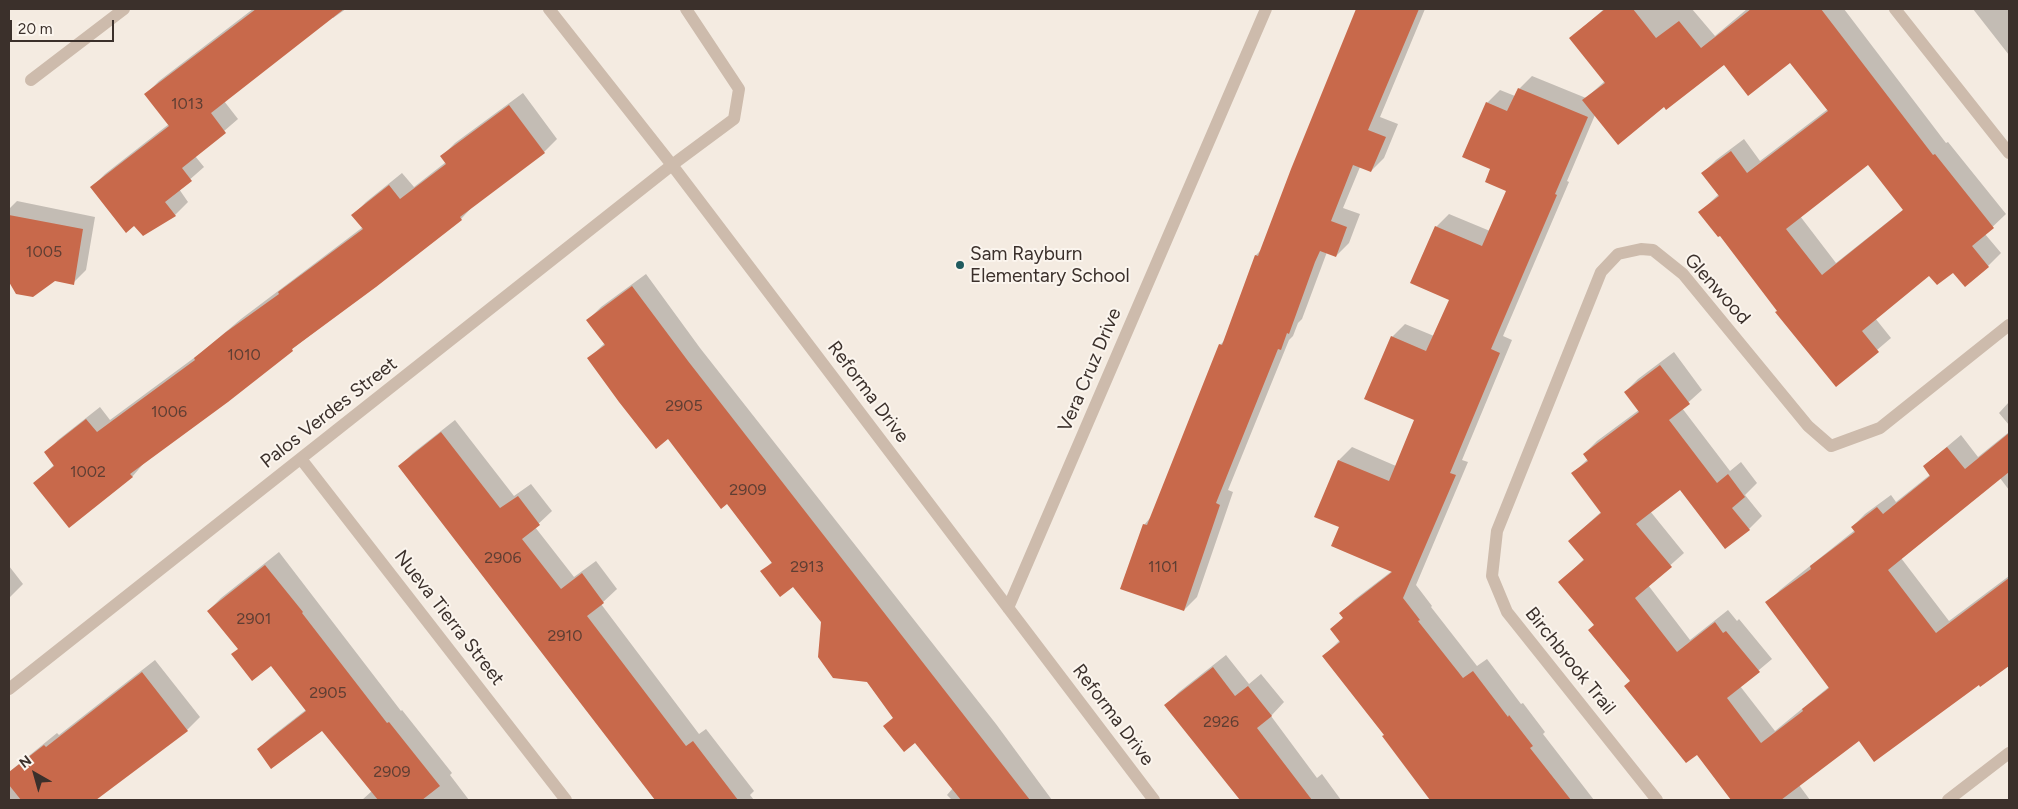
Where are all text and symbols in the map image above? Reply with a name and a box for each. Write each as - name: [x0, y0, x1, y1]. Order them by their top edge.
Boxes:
- scale bar: [12, 10, 116, 42]
- text: 20 m: [18, 20, 52, 38]
- house number: 1013: [171, 94, 203, 114]
- house number: 1005: [26, 242, 62, 262]
- place label: Sam Rayburn Elementary School: [970, 243, 1130, 287]
- street label: Glenwood: [1679, 249, 1755, 329]
- marker: Sam Rayburn Elementary School: [954, 259, 966, 271]
- street label: Vera Cruz Drive: [1054, 305, 1126, 435]
- street label: Reforma Drive: [822, 337, 914, 447]
- house number: 1010: [227, 345, 261, 365]
- street label: Palos Verdes Street: [256, 353, 402, 473]
- house number: 2905: [665, 396, 703, 416]
- house number: 1006: [151, 402, 187, 422]
- house number: 1002: [70, 462, 106, 482]
- house number: 2909: [729, 480, 767, 500]
- street label: Nueva Tierra Street: [389, 546, 509, 690]
- house number: 2906: [484, 548, 522, 568]
- house number: 2913: [790, 557, 824, 577]
- house number: 1101: [1148, 557, 1178, 577]
- street label: Birchbrook Trail: [1520, 603, 1620, 719]
- house number: 2901: [237, 609, 271, 629]
- house number: 2910: [548, 626, 582, 646]
- street label: Reforma Drive: [1067, 660, 1159, 770]
- house number: 2905: [309, 683, 347, 703]
- house number: 2926: [1203, 712, 1239, 732]
- north arrow: [10, 749, 60, 799]
- text: N: [16, 752, 35, 772]
- house number: 2909: [373, 762, 411, 782]

